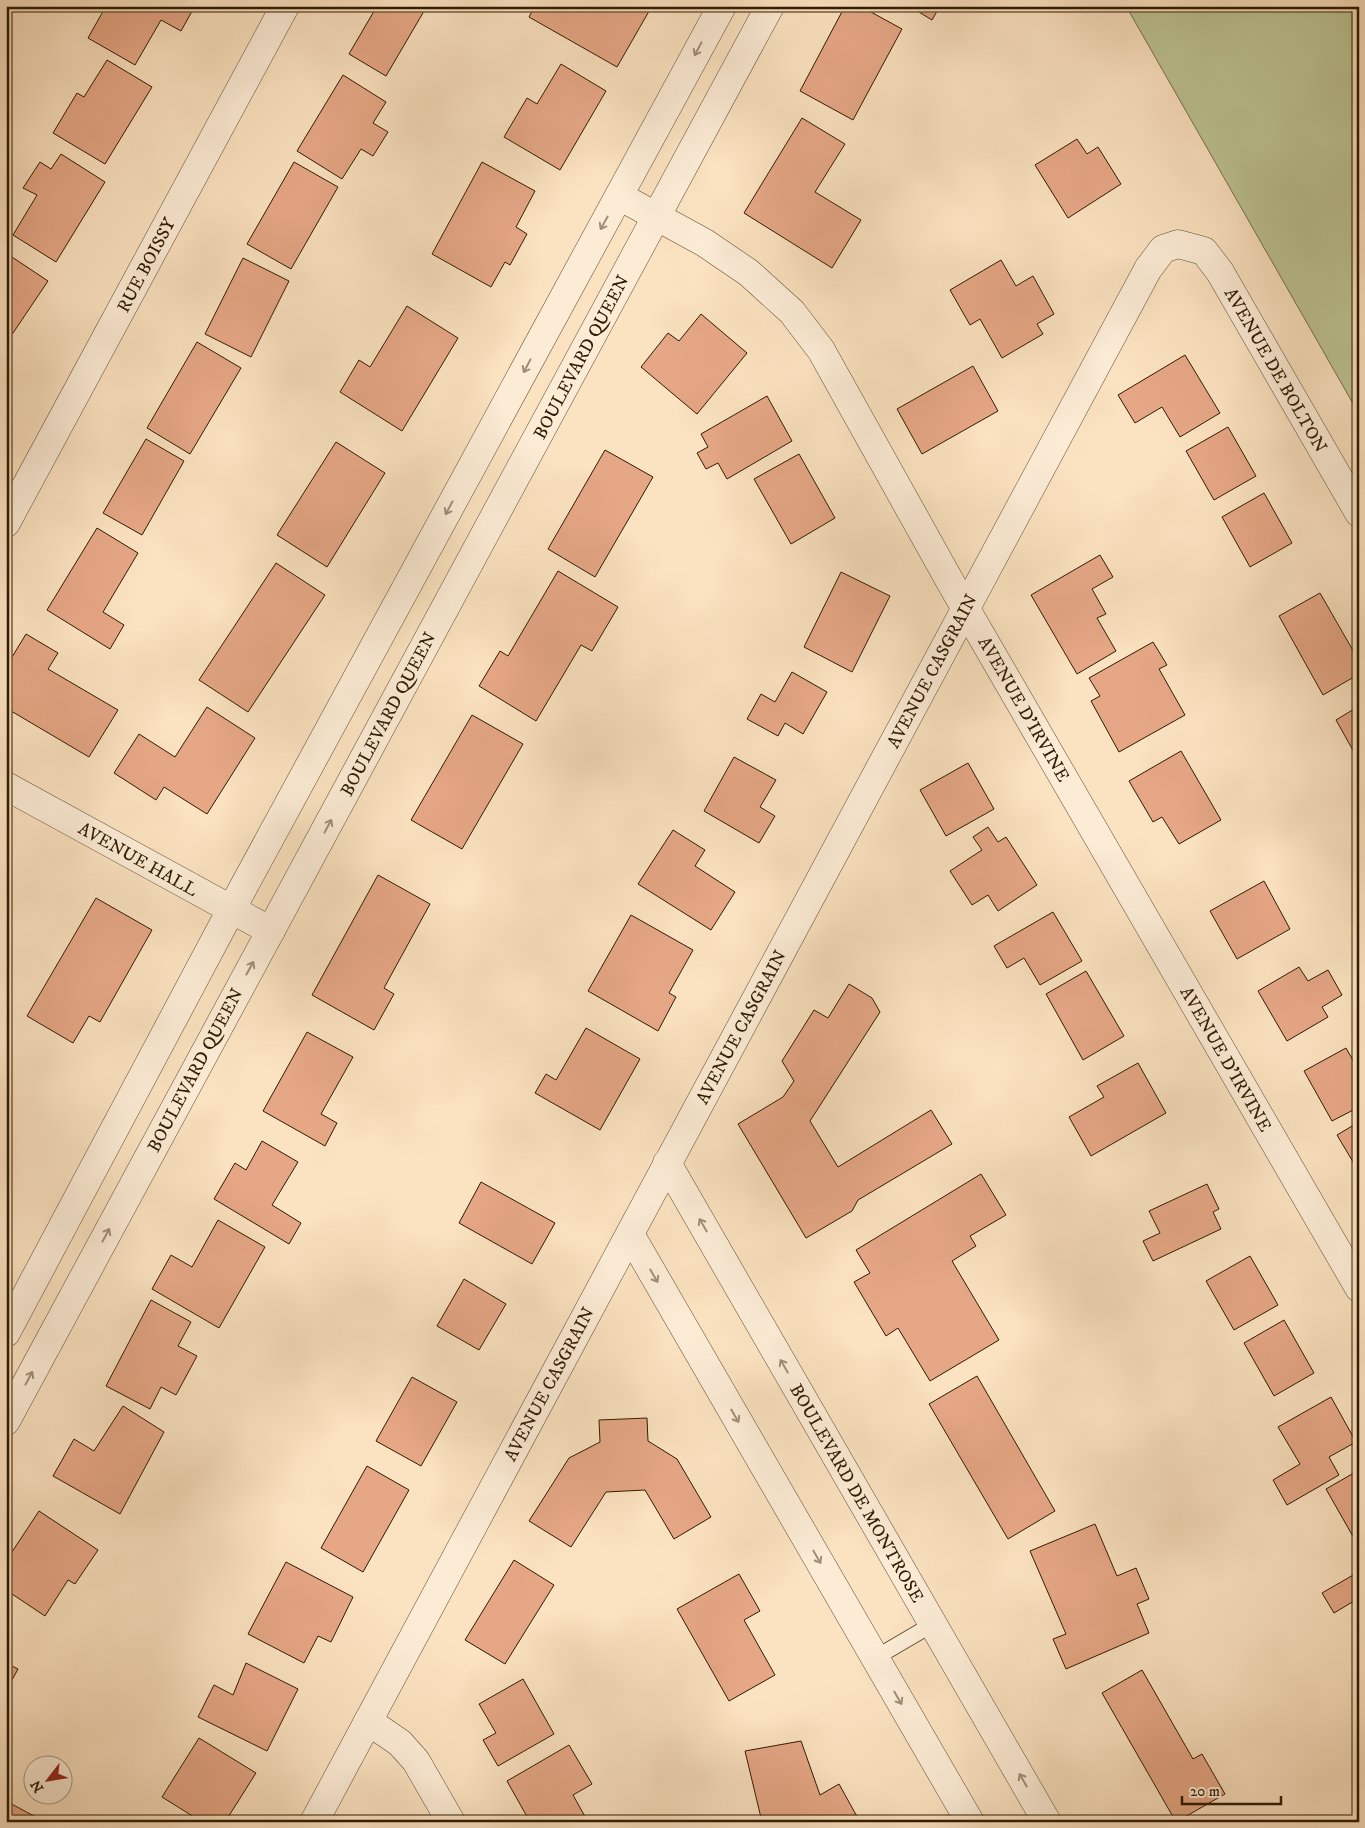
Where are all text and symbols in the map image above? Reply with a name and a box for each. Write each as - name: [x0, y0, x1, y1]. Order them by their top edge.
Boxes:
- one-way arrow: [693, 41, 703, 56]
- street label: RUE BOISSY: [113, 214, 181, 316]
- one-way arrow: [599, 215, 609, 230]
- street label: BOULEVARD QUEEN: [529, 272, 635, 443]
- street label: AVENUE DE BOLTON: [1219, 284, 1331, 457]
- one-way arrow: [522, 358, 532, 373]
- one-way arrow: [444, 501, 454, 515]
- street label: AVENUE CASGRAIN: [883, 590, 983, 752]
- street label: BOULEVARD QUEEN: [336, 629, 442, 800]
- street label: AVENUE D'IRVINE: [973, 633, 1074, 786]
- street label: AVENUE HALL: [74, 818, 201, 902]
- one-way arrow: [323, 819, 333, 834]
- street label: AVENUE CASGRAIN: [692, 946, 792, 1108]
- one-way arrow: [245, 962, 255, 976]
- street label: AVENUE D'IRVINE: [1175, 983, 1276, 1136]
- street label: BOULEVARD QUEEN: [143, 985, 249, 1156]
- one-way arrow: [697, 1219, 707, 1233]
- one-way arrow: [102, 1228, 111, 1243]
- one-way arrow: [649, 1268, 659, 1283]
- street label: AVENUE CASGRAIN: [500, 1303, 600, 1465]
- one-way arrow: [779, 1358, 789, 1373]
- one-way arrow: [25, 1371, 34, 1386]
- street label: BOULEVARD DE MONTROSE: [784, 1380, 928, 1607]
- one-way arrow: [731, 1409, 741, 1423]
- one-way arrow: [812, 1550, 822, 1564]
- one-way arrow: [893, 1690, 903, 1705]
- north arrow: [22, 1756, 72, 1806]
- one-way arrow: [1017, 1773, 1027, 1787]
- scale bar: [1182, 1773, 1281, 1805]
- text: N: [27, 1776, 48, 1796]
- text: 20 m: [1190, 1782, 1220, 1801]

